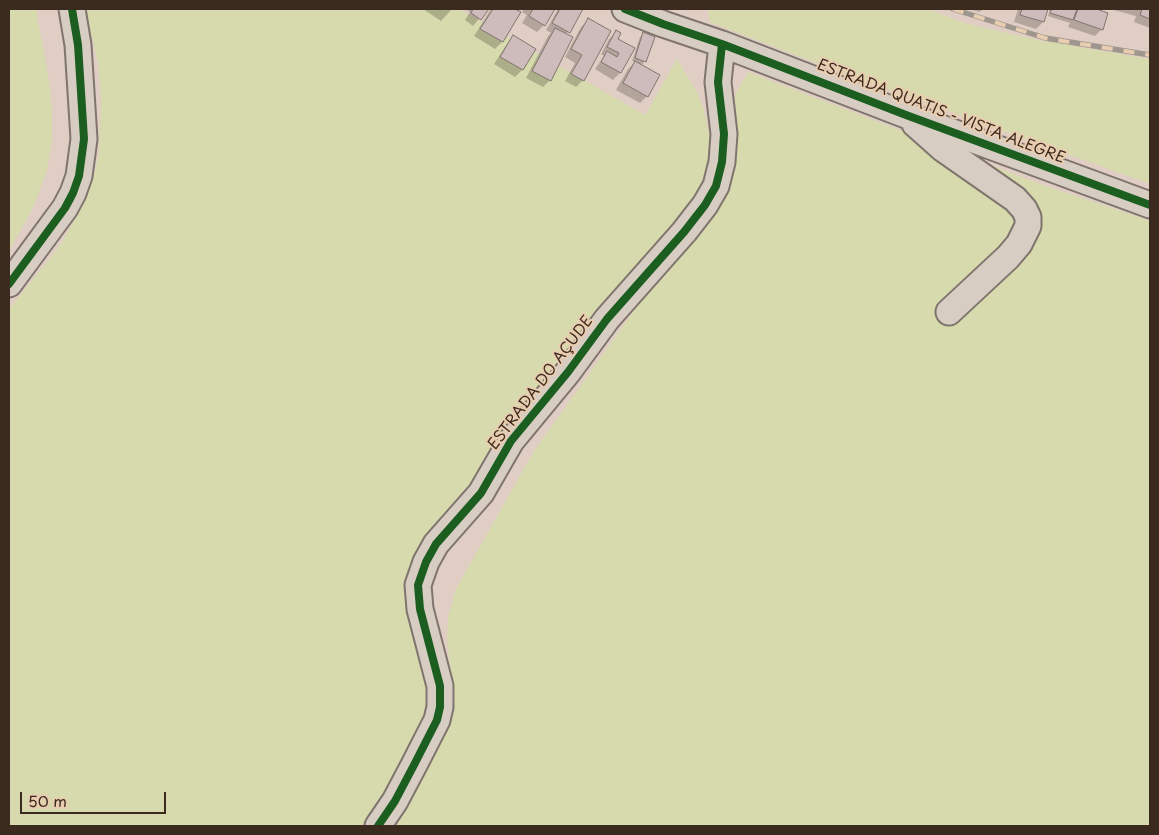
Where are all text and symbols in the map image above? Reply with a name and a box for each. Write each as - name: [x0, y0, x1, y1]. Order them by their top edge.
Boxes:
- street label: ESTRADA QUATIS - VISTA ALEGRE: [814, 56, 1068, 168]
- street label: ESTRADA DO AÇUDE: [485, 313, 597, 453]
- scale bar: [22, 782, 169, 814]
- text: 50 m: [28, 789, 67, 812]

